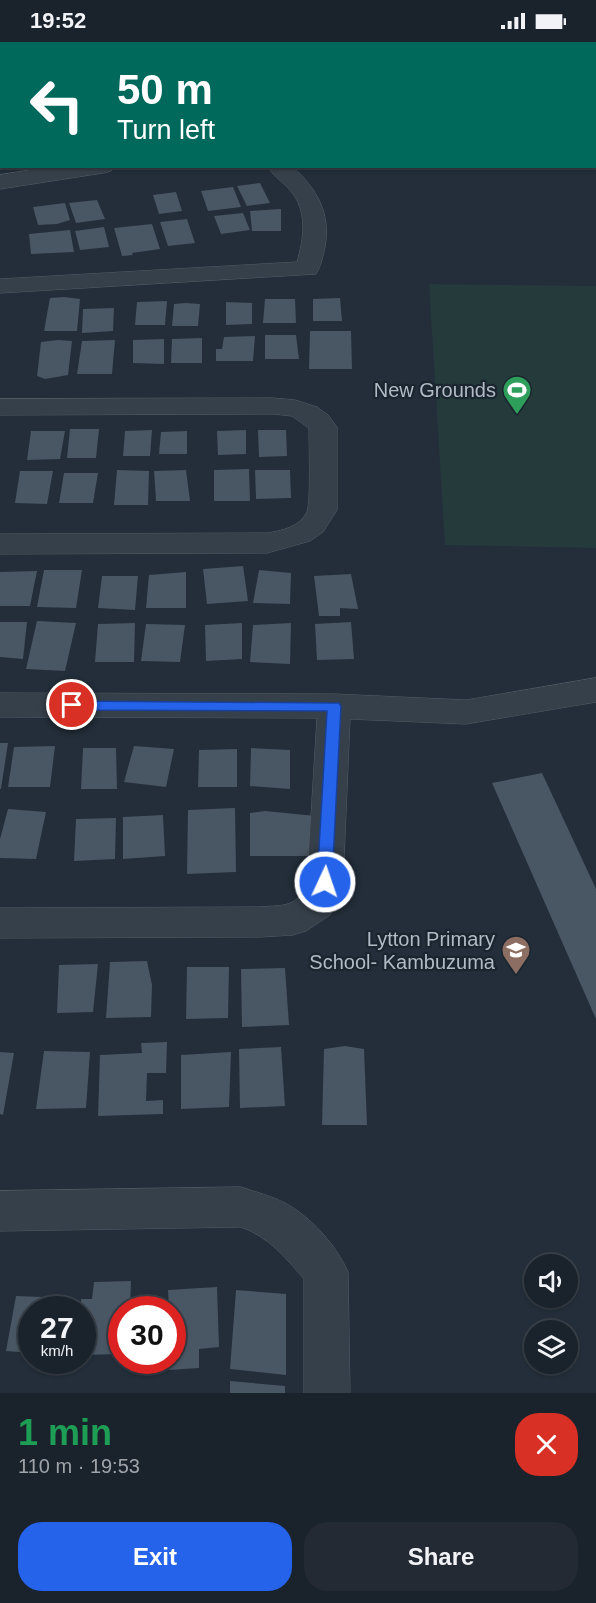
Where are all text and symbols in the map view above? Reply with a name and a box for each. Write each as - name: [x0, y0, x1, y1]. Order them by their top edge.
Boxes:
- text: 19:52: [30, 8, 86, 33]
- icon: left: [18, 66, 96, 144]
- text: 50 m: [117, 66, 213, 113]
- text: Turn left: [117, 115, 215, 145]
- sports icon: New Grounds: [501, 374, 533, 416]
- place label: New Grounds: [374, 379, 496, 401]
- pin: [46, 679, 97, 730]
- icon: arrive: [55, 688, 88, 721]
- position arrow: [293, 850, 357, 914]
- place label: Lytton Primary School- Kambuzuma: [309, 928, 496, 973]
- school or university icon: Lytton Primary School- Kambuzuma: [500, 934, 532, 976]
- map controls: [524, 1254, 578, 1374]
- button: sound: [524, 1254, 578, 1308]
- speed limit sign: 30: [108, 1296, 186, 1374]
- text: 27: [40, 1311, 74, 1344]
- button: layers: [524, 1320, 578, 1374]
- text: km/h: [41, 1342, 73, 1359]
- text: 1 min: [18, 1412, 112, 1453]
- button: close: [515, 1413, 578, 1476]
- text: 110 m · 19:53: [18, 1455, 140, 1477]
- button: Exit: [18, 1522, 292, 1591]
- button: Share: [304, 1522, 578, 1591]

